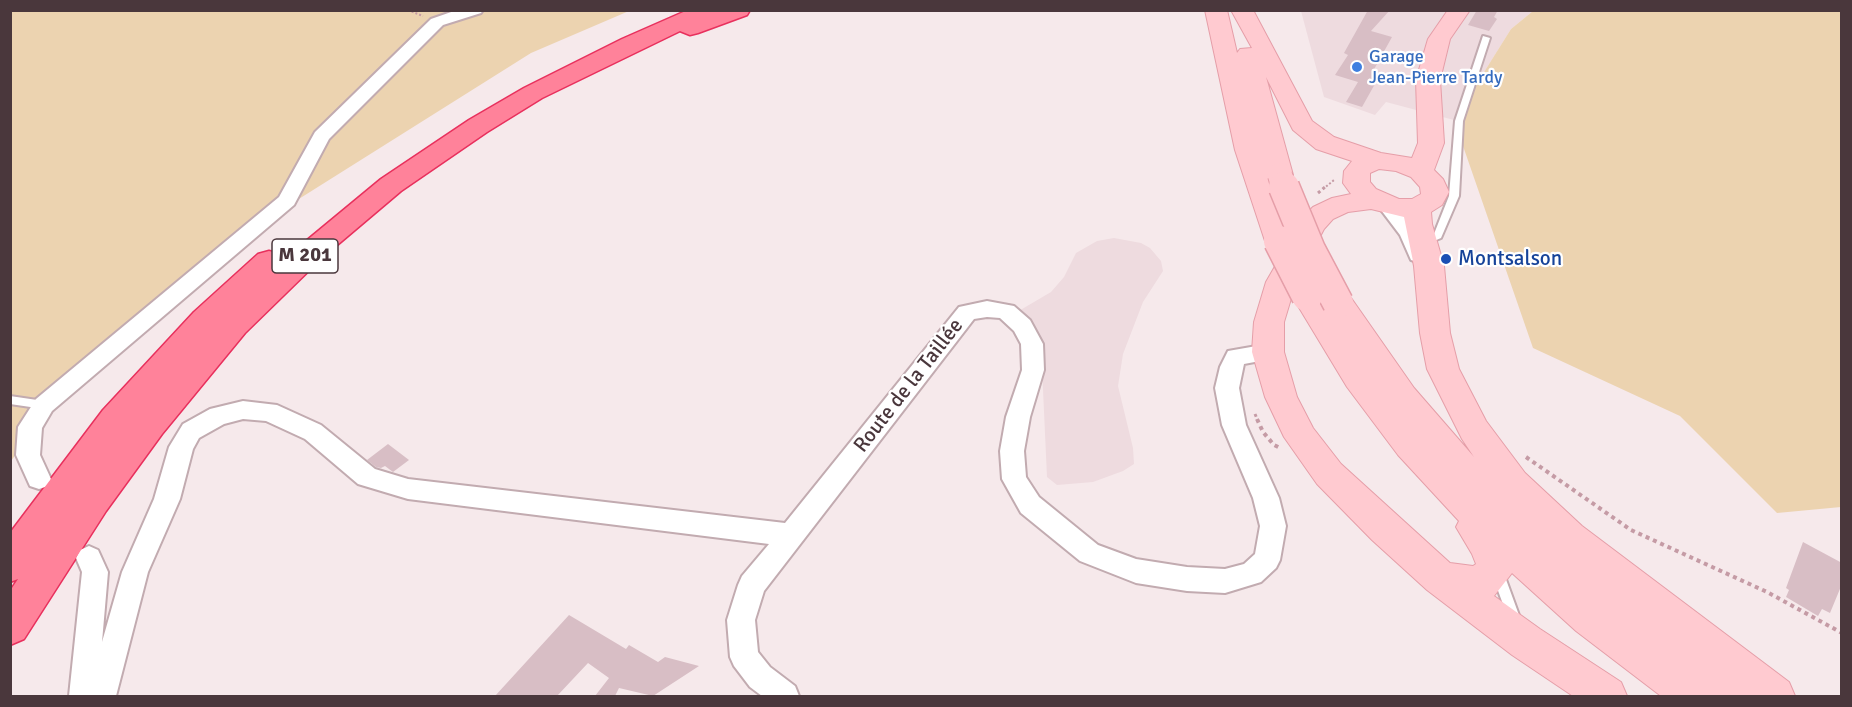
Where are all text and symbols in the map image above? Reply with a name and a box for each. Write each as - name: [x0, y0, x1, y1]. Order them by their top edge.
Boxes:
- place label: Garage Jean-Pierre Tardy: [1369, 46, 1502, 88]
- marker: Garage Jean-Pierre Tardy: [1350, 60, 1364, 74]
- road number: M 201: [272, 239, 338, 273]
- place label: Montsalson: [1458, 246, 1562, 272]
- marker: Montsalson: [1439, 252, 1453, 266]
- street label: Route de la Taillée: [849, 314, 969, 458]

